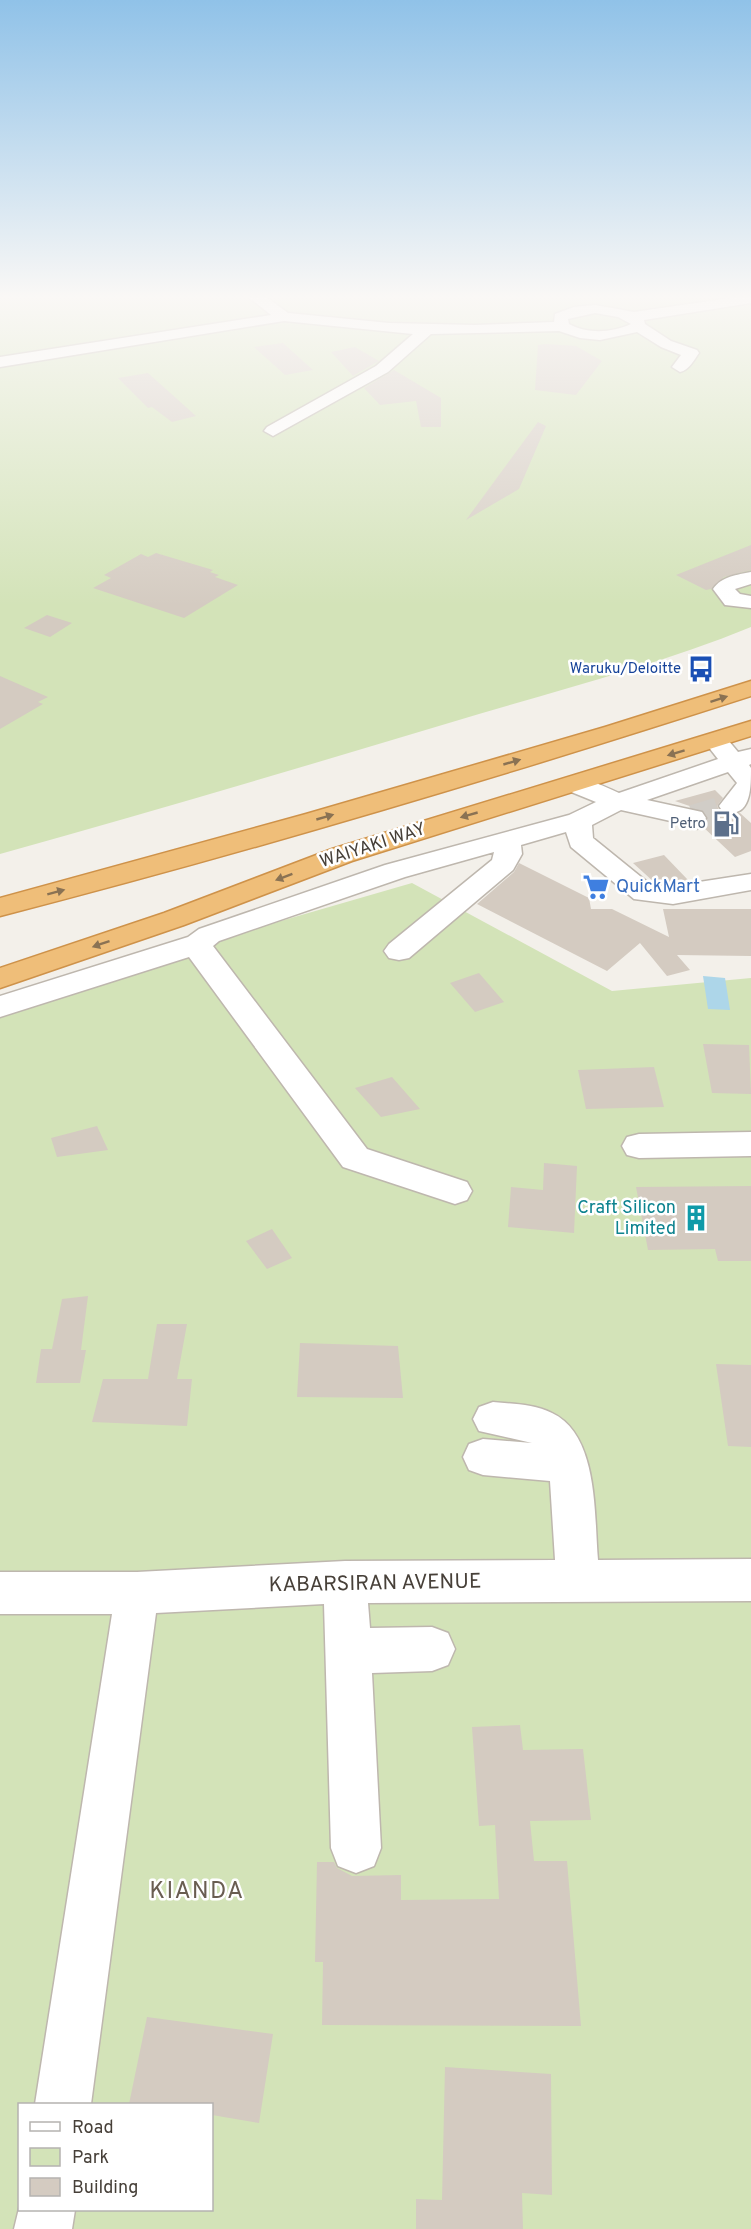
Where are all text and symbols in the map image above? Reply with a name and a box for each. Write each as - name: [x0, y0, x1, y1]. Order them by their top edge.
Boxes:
- bus stop icon: Waruku/Deloitte: [686, 654, 716, 684]
- place label: Waruku/Deloitte: [570, 660, 681, 679]
- one-way arrow: [710, 694, 728, 703]
- one-way arrow: [667, 749, 685, 758]
- one-way arrow: [503, 757, 521, 766]
- fuel station icon: Petro: [711, 809, 741, 839]
- one-way arrow: [460, 811, 478, 820]
- one-way arrow: [316, 812, 334, 821]
- place label: Petro: [670, 815, 706, 834]
- street label: WAIYAKI WAY: [317, 818, 429, 874]
- supermarket icon: QuickMart: [581, 872, 611, 902]
- one-way arrow: [275, 873, 293, 882]
- place label: QuickMart: [616, 876, 700, 899]
- one-way arrow: [48, 887, 66, 896]
- one-way arrow: [92, 939, 110, 949]
- place label: Craft Silicon Limited: [577, 1197, 676, 1241]
- building icon: Craft Silicon Limited: [681, 1203, 711, 1233]
- street label: KABARSIRAN AVENUE: [268, 1569, 482, 1599]
- district label: KIANDA: [149, 1877, 245, 1907]
- legend: [18, 2103, 213, 2211]
- text: Road: [72, 2117, 114, 2140]
- text: Park: [72, 2147, 109, 2170]
- text: Building: [72, 2177, 138, 2200]

